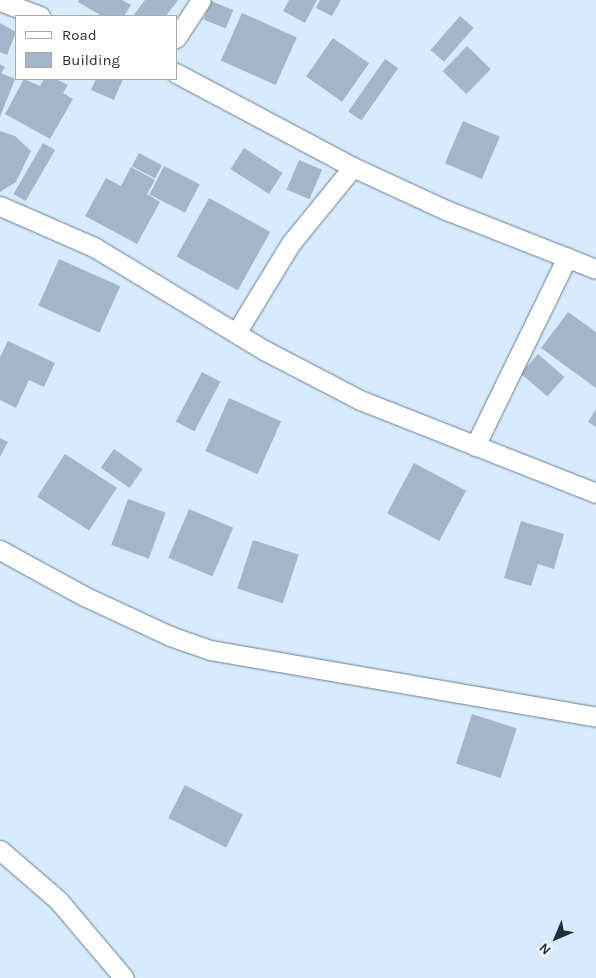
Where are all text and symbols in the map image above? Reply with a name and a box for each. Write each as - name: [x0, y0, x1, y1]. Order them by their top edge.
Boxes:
- legend: [15, 15, 178, 80]
- text: Road: [62, 26, 97, 44]
- text: Building: [62, 51, 120, 69]
- north arrow: [531, 913, 581, 963]
- text: N: [535, 939, 555, 959]

